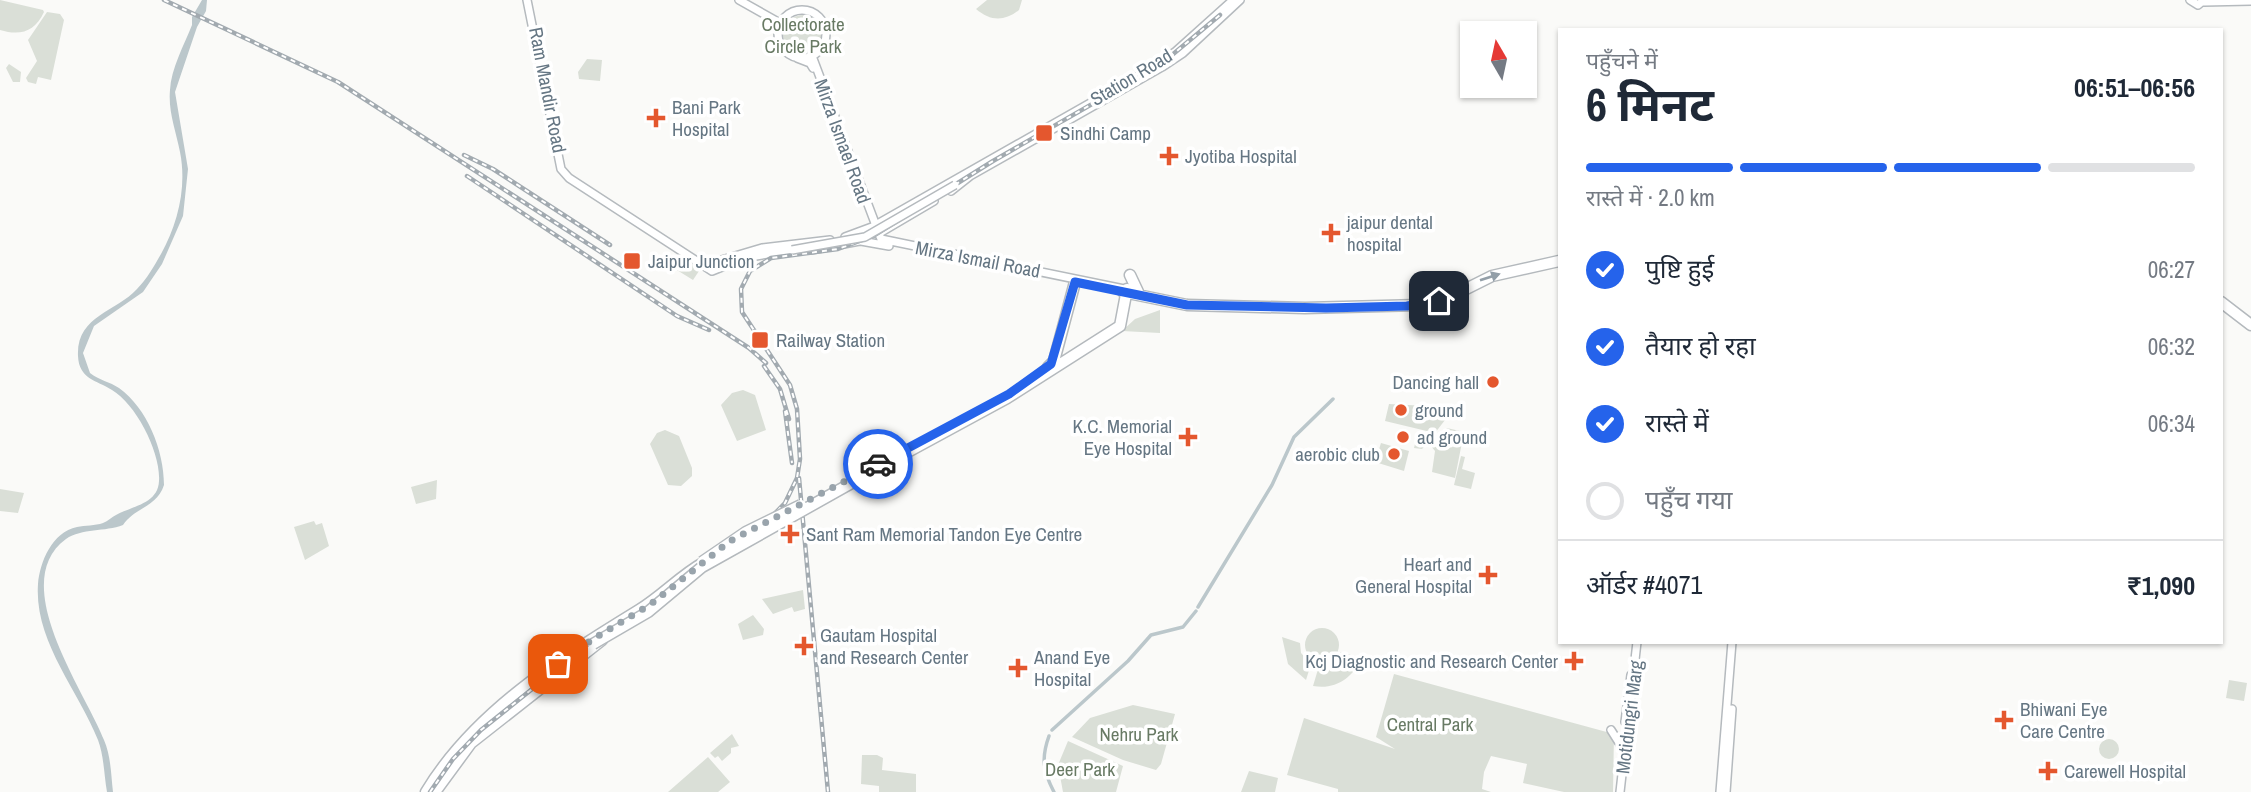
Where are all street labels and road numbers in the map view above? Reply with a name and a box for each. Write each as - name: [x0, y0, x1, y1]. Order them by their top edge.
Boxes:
- street label: Ram Mandir Road: [523, 25, 573, 155]
- street label: Station Road: [1085, 42, 1177, 112]
- street label: Mirza Ismael Road: [808, 75, 878, 207]
- street label: Mirza Ismail Road: [913, 234, 1043, 284]
- street label: Motidungri Marg: [1609, 658, 1649, 775]

